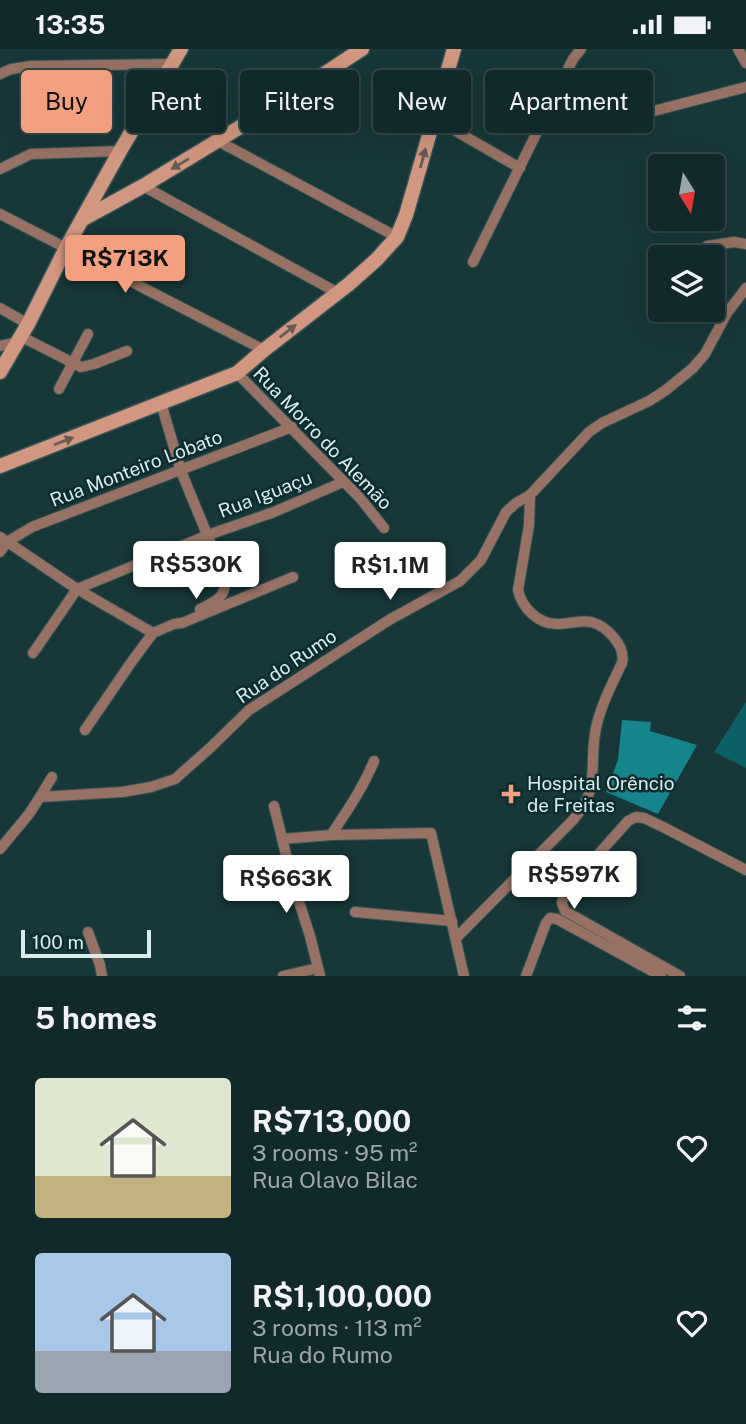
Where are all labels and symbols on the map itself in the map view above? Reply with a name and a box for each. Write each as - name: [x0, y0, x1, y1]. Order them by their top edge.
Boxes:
- one-way arrow: [418, 147, 428, 168]
- north arrow: [648, 154, 724, 231]
- one-way arrow: [170, 158, 189, 170]
- pin: R$713K: [68, 236, 182, 295]
- one-way arrow: [279, 325, 297, 339]
- street label: Rua Morro do Alemão: [249, 362, 397, 514]
- street label: Rua Monteiro Lobato: [47, 425, 225, 511]
- one-way arrow: [53, 435, 74, 446]
- street label: Rua Iguaçu: [215, 466, 315, 522]
- pin: R$530K: [139, 541, 253, 601]
- pin: R$1.1M: [333, 543, 447, 602]
- street label: Rua do Rumo: [232, 624, 340, 708]
- place label: Hospital Orêncio de Freitas: [527, 772, 674, 816]
- marker: Hospital Orêncio de Freitas: [501, 784, 521, 804]
- pin: R$597K: [517, 851, 631, 911]
- pin: R$663K: [229, 855, 343, 915]
- scale bar: [21, 927, 150, 959]

